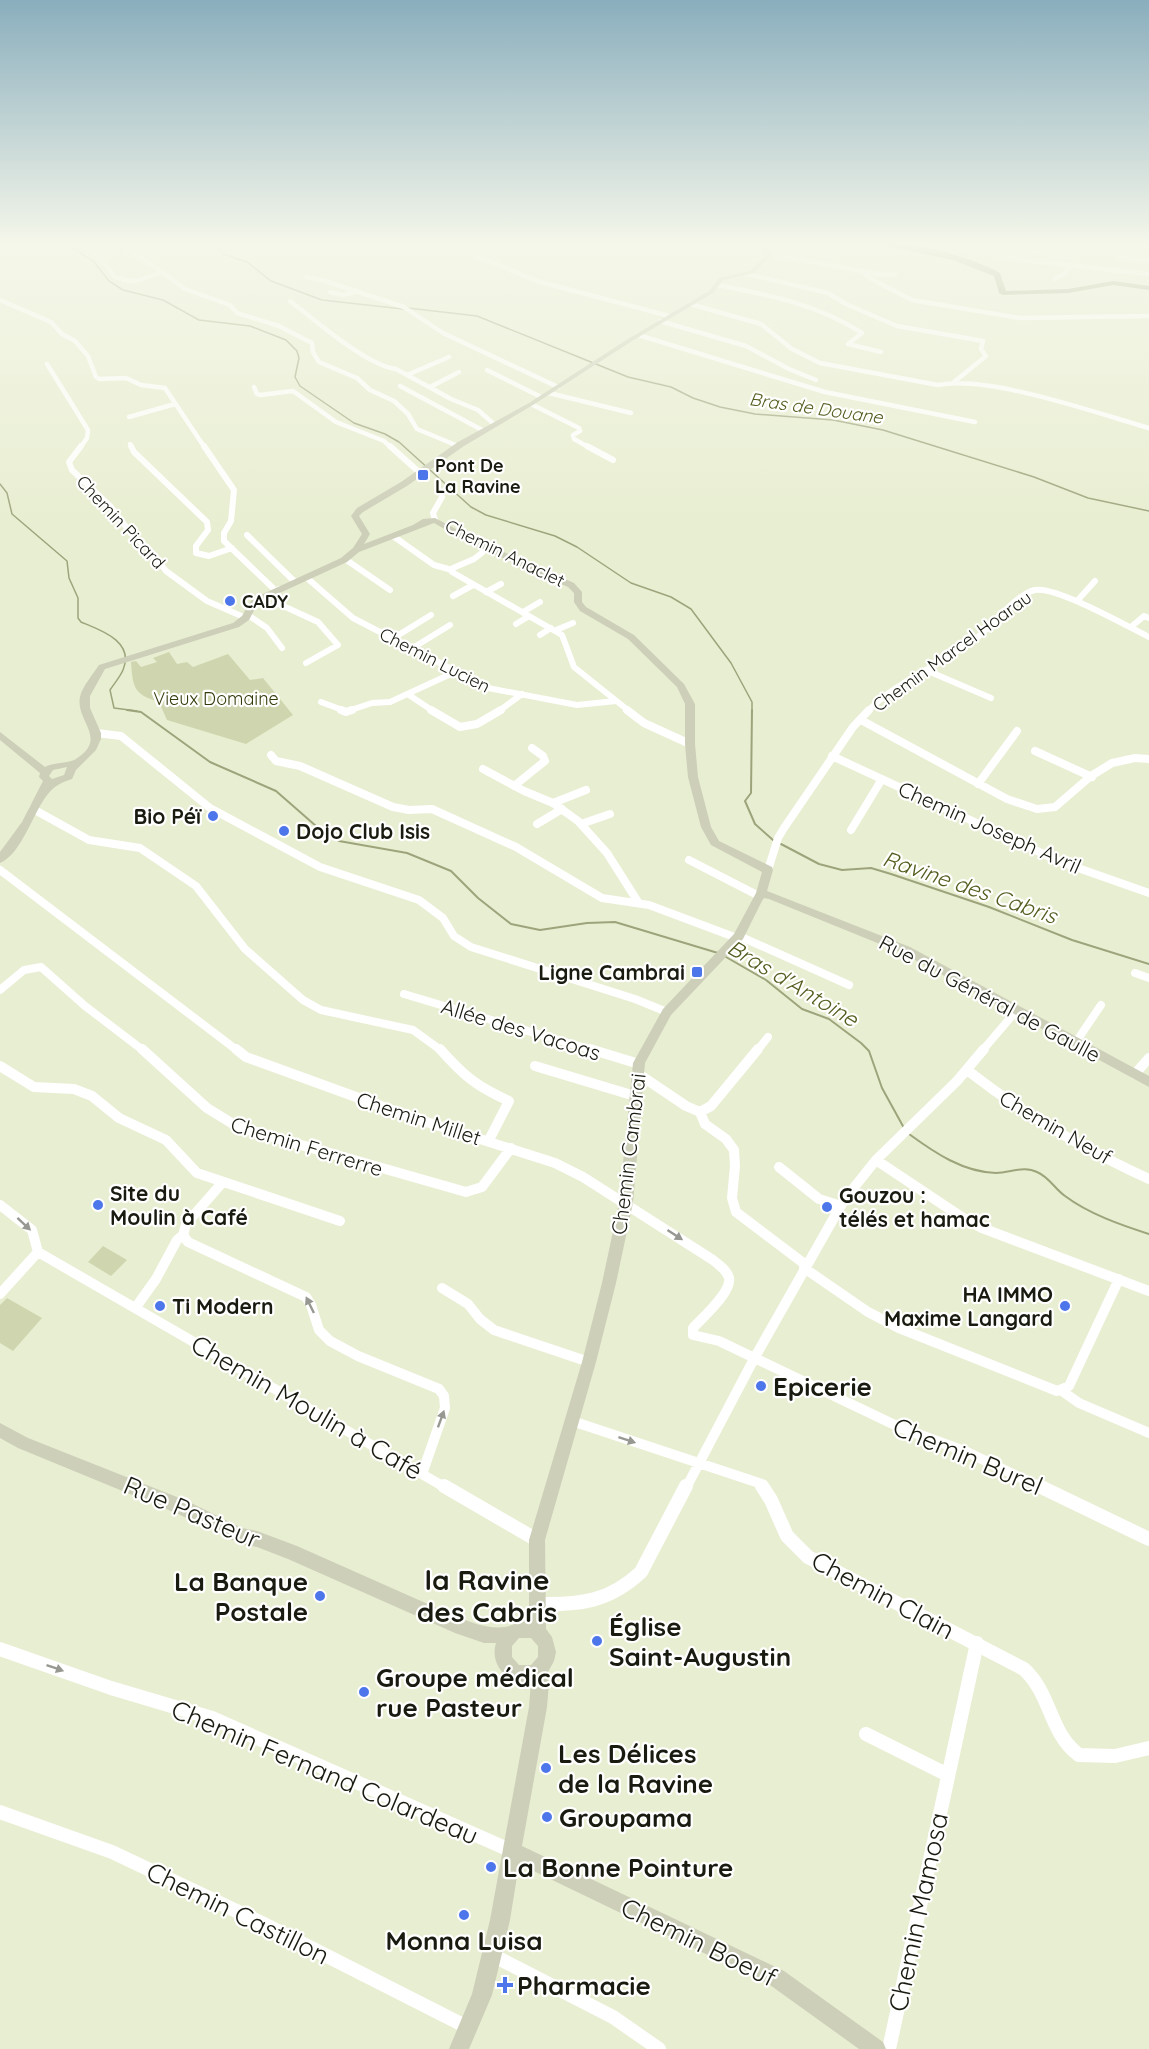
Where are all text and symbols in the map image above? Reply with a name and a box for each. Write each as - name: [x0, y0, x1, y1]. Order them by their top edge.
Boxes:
- water label: Bras de Douane: [748, 387, 885, 429]
- place label: Pont De La Ravine: [435, 454, 521, 498]
- marker: Pont De La Ravine: [416, 468, 430, 482]
- street label: Chemin Picard: [72, 470, 170, 574]
- street label: Chemin Anaclet: [441, 514, 569, 592]
- street label: Chemin Marcel Hoarau: [868, 586, 1036, 716]
- place label: CADY: [242, 590, 288, 613]
- marker: CADY: [223, 594, 237, 608]
- street label: Chemin Lucien: [376, 622, 494, 698]
- park label: Vieux Domaine: [153, 687, 279, 710]
- street label: Chemin Joseph Avril: [895, 775, 1085, 879]
- place label: Bio Péï: [134, 803, 202, 829]
- marker: Bio Péï: [206, 809, 220, 823]
- place label: Dojo Club Isis: [296, 818, 430, 844]
- marker: Dojo Club Isis: [277, 824, 291, 838]
- water label: Ravine des Cabris: [879, 844, 1062, 930]
- street label: Rue du Général de Gaulle: [875, 929, 1105, 1067]
- water label: Bras d'Antoine: [723, 933, 865, 1034]
- place label: Ligne Cambrai: [538, 959, 685, 985]
- marker: Ligne Cambrai: [690, 965, 704, 979]
- street label: Allée des Vacoas: [438, 992, 604, 1066]
- street label: Chemin Cambrai: [605, 1072, 651, 1236]
- street label: Chemin Neuf: [995, 1084, 1117, 1170]
- street label: Chemin Millet: [353, 1086, 485, 1150]
- street label: Chemin Ferrerre: [228, 1111, 386, 1181]
- place label: Site du Moulin à Café: [110, 1180, 248, 1230]
- place label: Gouzou : télés et hamac: [839, 1182, 990, 1232]
- marker: Site du Moulin à Café: [91, 1198, 105, 1212]
- marker: Gouzou : télés et hamac: [820, 1200, 834, 1214]
- one-way arrow: [17, 1217, 31, 1231]
- one-way arrow: [666, 1229, 683, 1240]
- place label: HA IMMO Maxime Langard: [884, 1281, 1053, 1331]
- place label: Ti Modern: [172, 1293, 274, 1319]
- one-way arrow: [305, 1297, 314, 1314]
- marker: Ti Modern: [153, 1299, 167, 1313]
- marker: HA IMMO Maxime Langard: [1058, 1299, 1072, 1313]
- street label: Chemin Moulin à Café: [185, 1327, 429, 1487]
- place label: Epicerie: [773, 1370, 872, 1403]
- marker: Epicerie: [754, 1379, 768, 1393]
- one-way arrow: [437, 1410, 447, 1428]
- street label: Chemin Burel: [888, 1410, 1048, 1502]
- one-way arrow: [618, 1435, 636, 1445]
- street label: Rue Pasteur: [119, 1468, 265, 1556]
- street label: Chemin Clain: [806, 1544, 960, 1646]
- district label: la Ravine des Cabris: [417, 1562, 557, 1629]
- place label: La Banque Postale: [174, 1565, 308, 1628]
- marker: La Banque Postale: [313, 1589, 327, 1603]
- place label: Église Saint-Augustin: [609, 1610, 791, 1673]
- marker: Église Saint-Augustin: [590, 1634, 604, 1648]
- place label: Groupe médical rue Pasteur: [376, 1661, 574, 1724]
- one-way arrow: [46, 1664, 64, 1674]
- marker: Groupe médical rue Pasteur: [357, 1685, 371, 1699]
- street label: Chemin Fernand Colardeau: [167, 1692, 483, 1852]
- place label: Les Délices de la Ravine: [558, 1737, 713, 1800]
- marker: Les Délices de la Ravine: [539, 1761, 553, 1775]
- place label: Groupama: [559, 1801, 692, 1834]
- street label: Chemin Mamosa: [881, 1809, 955, 2015]
- marker: Groupama: [540, 1810, 554, 1824]
- place label: La Bonne Pointure: [503, 1851, 733, 1884]
- street label: Chemin Castillon: [141, 1854, 335, 1972]
- marker: La Bonne Pointure: [484, 1860, 498, 1874]
- street label: Chemin Boeuf: [616, 1890, 782, 1994]
- marker: Monna Luisa: [457, 1908, 471, 1922]
- place label: Monna Luisa: [385, 1924, 543, 1957]
- place label: Pharmacie: [517, 1969, 651, 2002]
- marker: Pharmacie: [498, 1978, 512, 1992]

